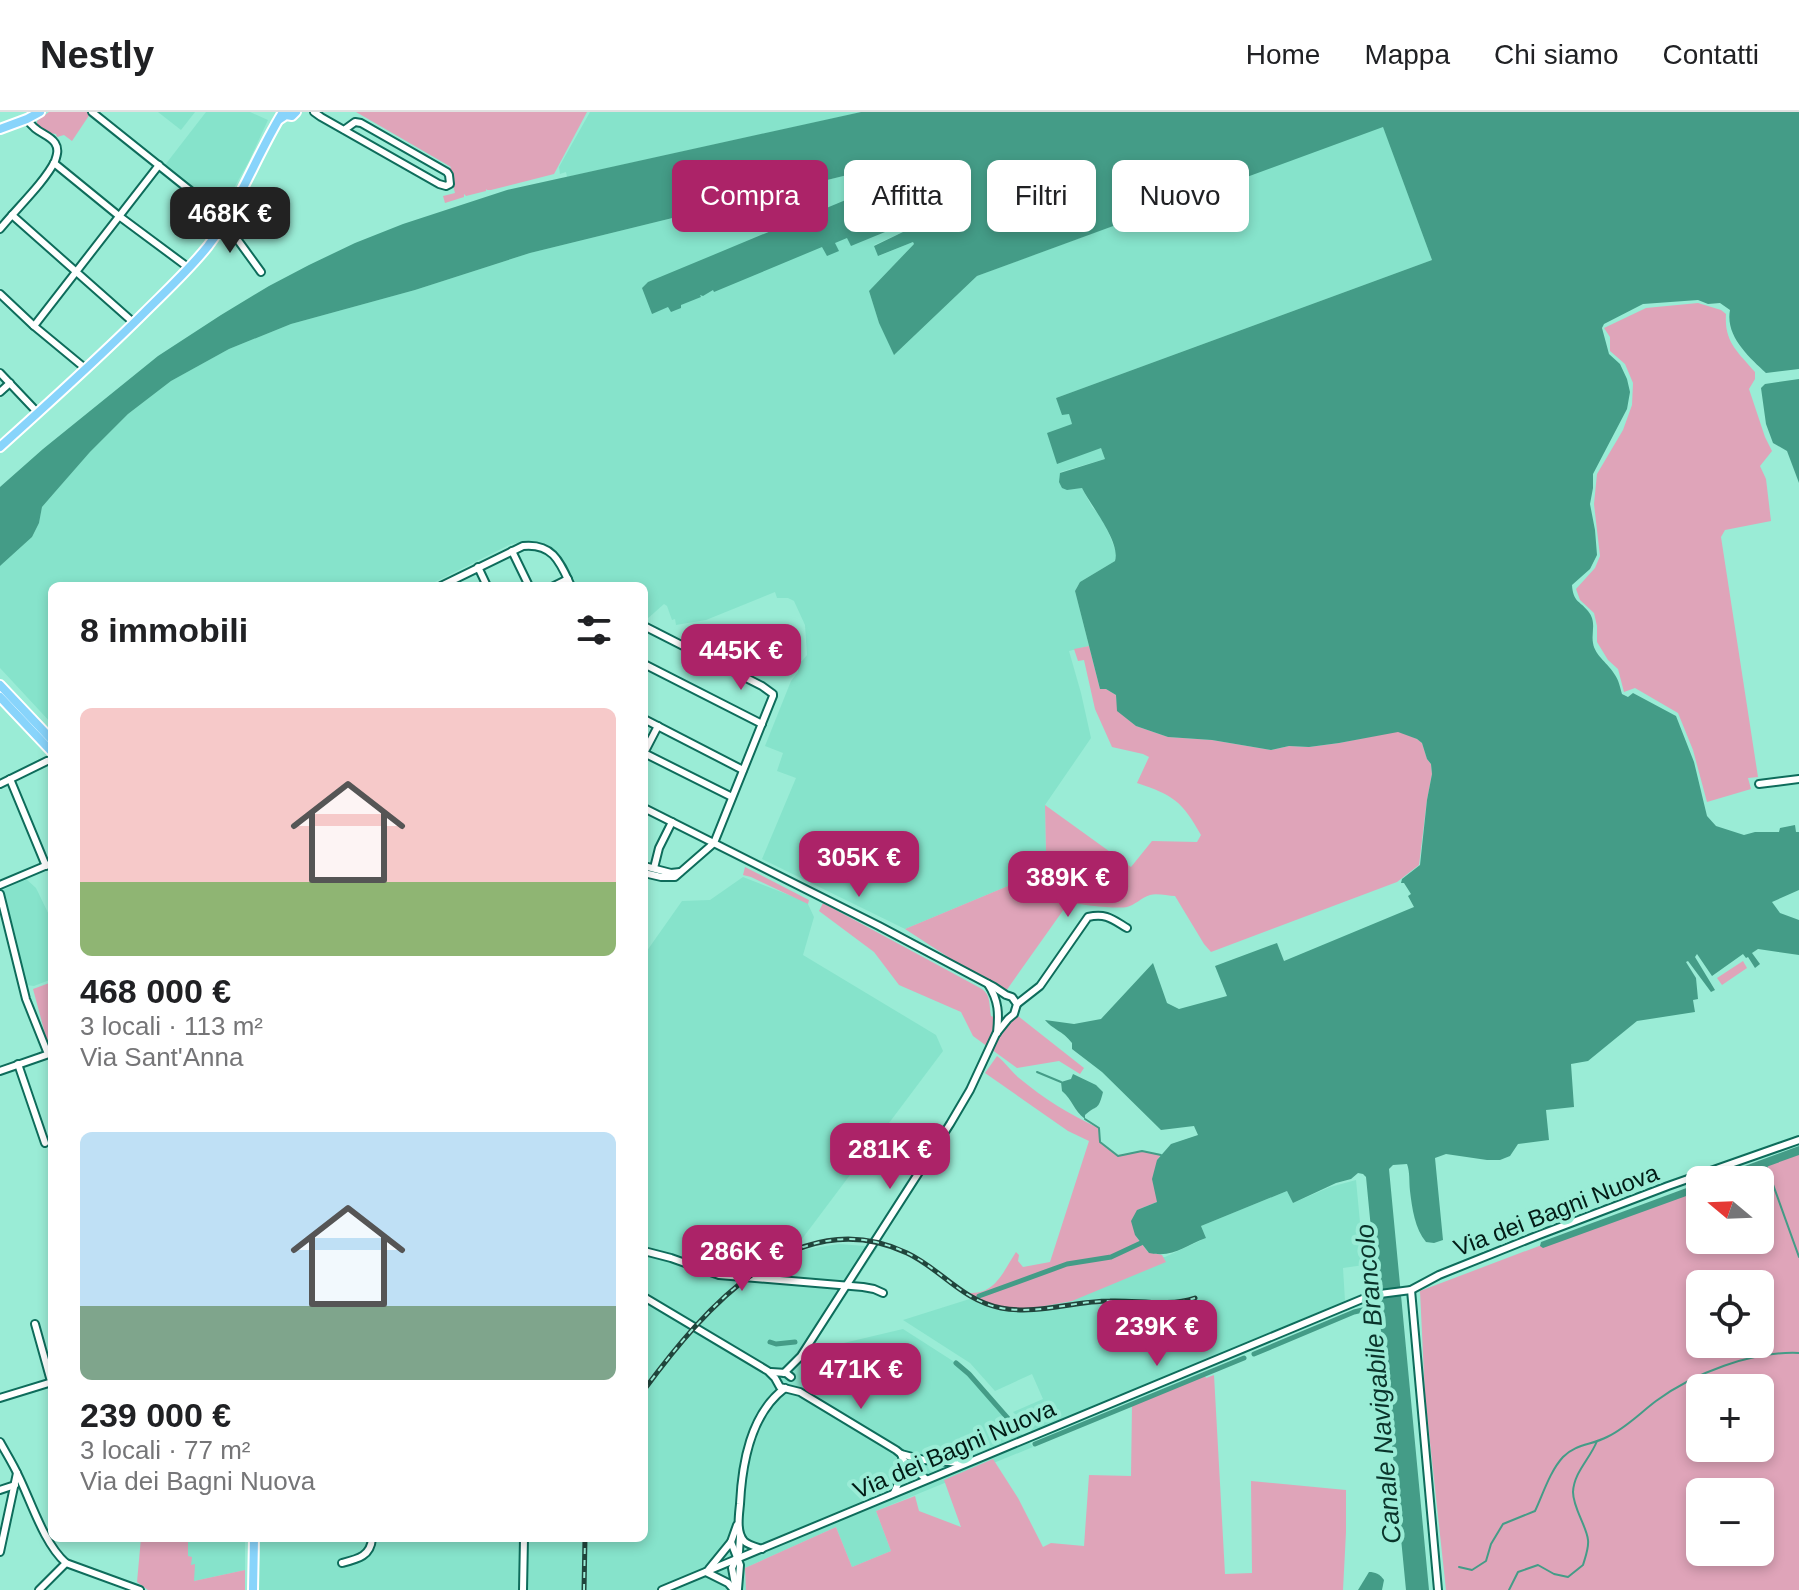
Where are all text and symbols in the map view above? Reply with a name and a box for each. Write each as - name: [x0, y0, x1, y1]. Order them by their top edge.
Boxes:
- text: Nestly: [40, 34, 154, 76]
- text: Home: [1246, 39, 1320, 70]
- text: Mappa: [1364, 39, 1450, 70]
- text: Chi siamo: [1494, 39, 1619, 70]
- text: Contatti: [1663, 39, 1759, 70]
- chip: Compra: [672, 160, 828, 232]
- chip: Affitta: [844, 160, 971, 232]
- chip: Filtri: [987, 160, 1096, 232]
- chip: Nuovo: [1112, 160, 1249, 232]
- pin: 468K €: [165, 187, 295, 255]
- text: 468K €: [188, 198, 272, 228]
- icon: filters: [572, 608, 616, 652]
- text: 8 immobili: [80, 611, 248, 649]
- pin: 445K €: [676, 624, 806, 692]
- text: 445K €: [699, 635, 783, 665]
- icon: home: [276, 760, 420, 904]
- pin: 305K €: [794, 831, 924, 899]
- text: 305K €: [817, 842, 901, 872]
- pin: 389K €: [1003, 851, 1133, 919]
- text: 389K €: [1026, 862, 1110, 892]
- text: 468 000 €: [80, 972, 231, 1010]
- text: 3 locali · 113 m²: [80, 1011, 263, 1041]
- text: Via Sant'Anna: [80, 1042, 244, 1072]
- pin: 281K €: [825, 1123, 955, 1191]
- text: 281K €: [848, 1134, 932, 1164]
- street label: Via dei Bagni Nuova: [1450, 1158, 1663, 1261]
- north arrow: [1686, 1166, 1774, 1254]
- map controls: [1686, 1166, 1774, 1566]
- icon: home: [276, 1184, 420, 1328]
- water label: Canale Navigabile Brancolo: [1349, 1223, 1407, 1545]
- pin: 286K €: [677, 1225, 807, 1293]
- text: 286K €: [700, 1236, 784, 1266]
- button: locate: [1686, 1270, 1774, 1358]
- pin: 239K €: [1092, 1300, 1222, 1368]
- text: 239K €: [1115, 1311, 1199, 1341]
- pin: 471K €: [796, 1343, 926, 1411]
- text: 471K €: [819, 1354, 903, 1384]
- button: +: [1686, 1374, 1774, 1462]
- street label: Via dei Bagni Nuova: [849, 1394, 1060, 1504]
- text: 239 000 €: [80, 1396, 231, 1434]
- text: 3 locali · 77 m²: [80, 1435, 251, 1465]
- text: Via dei Bagni Nuova: [80, 1466, 315, 1496]
- button: −: [1686, 1478, 1774, 1566]

